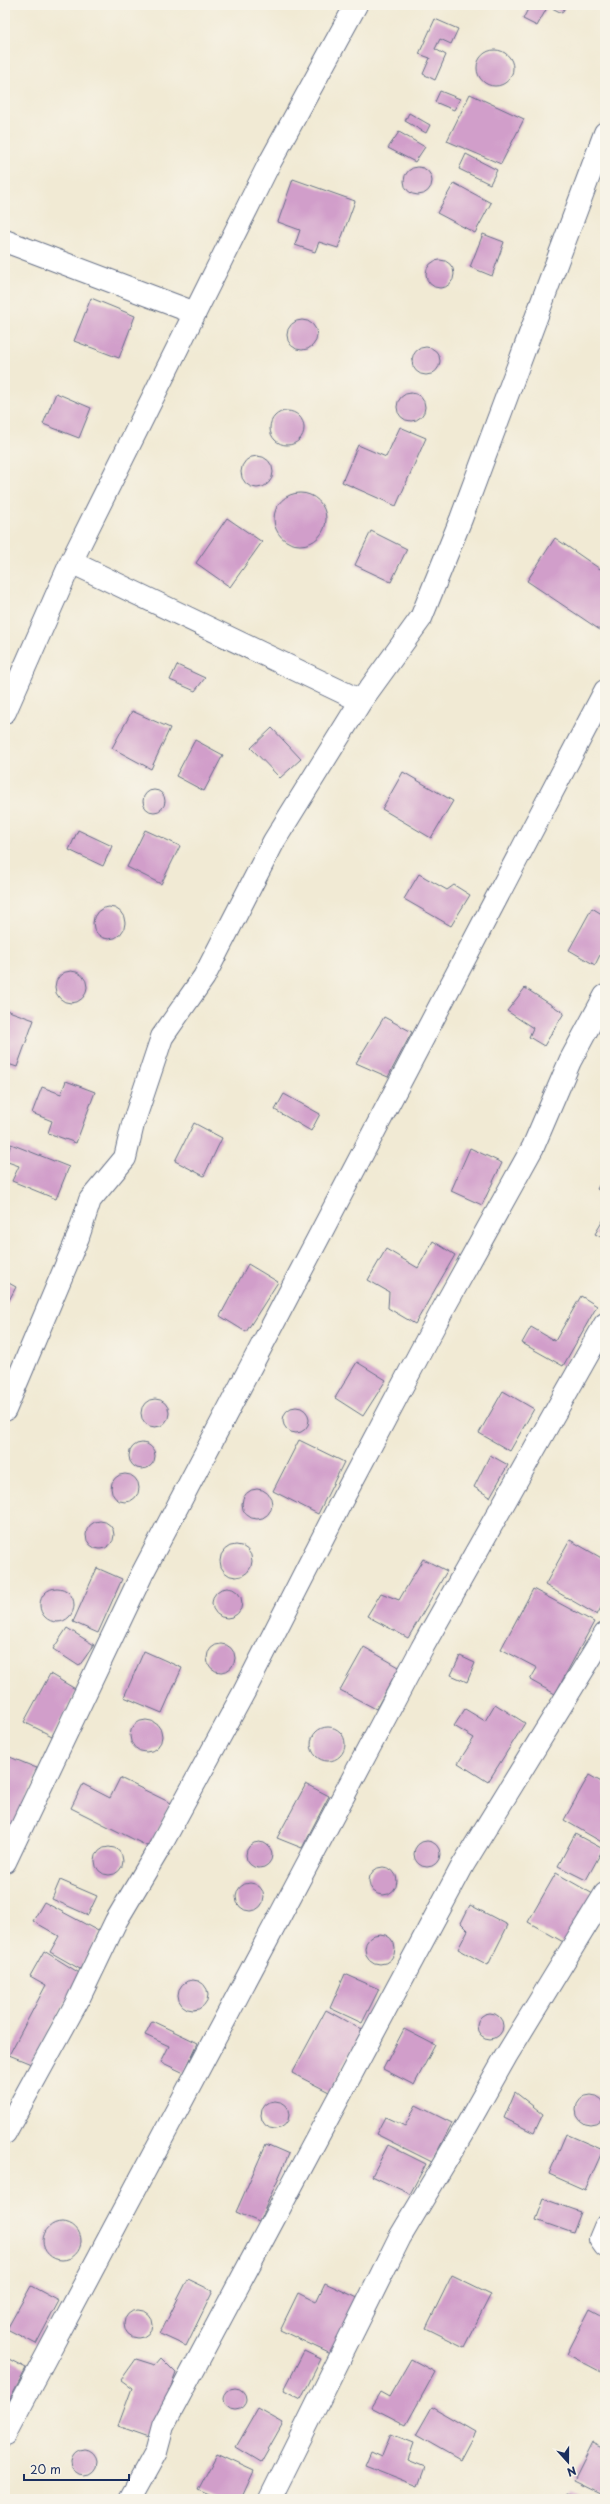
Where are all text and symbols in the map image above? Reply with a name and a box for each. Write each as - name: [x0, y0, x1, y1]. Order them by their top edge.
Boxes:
- north arrow: [548, 2442, 588, 2482]
- scale bar: [24, 2456, 129, 2482]
- text: 20 m: [30, 2460, 61, 2478]
- text: N: [564, 2462, 579, 2481]

